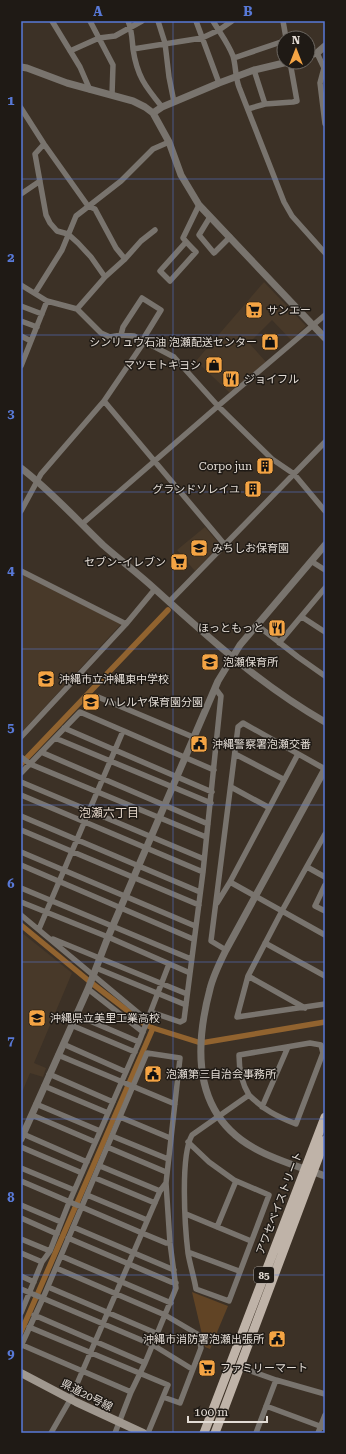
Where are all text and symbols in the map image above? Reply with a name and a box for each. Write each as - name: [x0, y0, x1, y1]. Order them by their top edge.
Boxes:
- text: A: [93, 4, 103, 19]
- text: B: [243, 4, 253, 19]
- north arrow: [276, 30, 316, 70]
- text: N: [292, 34, 301, 47]
- text: 1: [7, 93, 15, 108]
- text: 2: [7, 250, 15, 265]
- supermarket icon: サンエー: [244, 300, 264, 320]
- place label: サンエー: [267, 304, 311, 317]
- shop icon: シンリュウ石油 泡瀬配送センター: [260, 332, 280, 352]
- place label: シンリュウ石油 泡瀬配送センター: [89, 336, 257, 349]
- shop icon: マツモトキヨシ: [204, 355, 224, 375]
- place label: マツモトキヨシ: [124, 359, 201, 372]
- restaurant icon: ジョイフル: [221, 369, 241, 389]
- place label: ジョイフル: [244, 373, 299, 386]
- text: 3: [7, 406, 15, 421]
- building icon: Corpo jun: [255, 456, 275, 476]
- place label: Corpo jun: [199, 460, 252, 473]
- building icon: グランドソレイユ: [243, 479, 263, 499]
- place label: グランドソレイユ: [152, 483, 240, 496]
- school or university icon: みちしお保育園: [189, 538, 209, 558]
- place label: みちしお保育園: [212, 542, 289, 555]
- supermarket icon: セブン-イレブン: [169, 552, 189, 572]
- place label: セブン-イレブン: [84, 556, 166, 569]
- text: 4: [7, 563, 15, 578]
- restaurant icon: ほっともっと: [267, 618, 287, 638]
- place label: ほっともっと: [198, 622, 264, 635]
- school or university icon: 泡瀬保育所: [200, 652, 220, 672]
- place label: 泡瀬保育所: [223, 656, 279, 669]
- school or university icon: 沖縄市立沖縄東中学校: [36, 669, 56, 689]
- place label: 沖縄市立沖縄東中学校: [59, 673, 169, 686]
- school or university icon: ハレルヤ保育園分園: [81, 692, 101, 712]
- place label: ハレルヤ保育園分園: [104, 696, 203, 709]
- text: 5: [7, 720, 15, 735]
- public building icon: 沖縄警察署泡瀬交番: [189, 734, 209, 754]
- place label: 沖縄警察署泡瀬交番: [212, 738, 311, 751]
- district label: 泡瀬六丁目: [79, 806, 139, 820]
- text: 6: [7, 876, 15, 891]
- school or university icon: 沖縄県立美里工業高校: [27, 1008, 47, 1028]
- place label: 沖縄県立美里工業高校: [50, 1012, 160, 1025]
- text: 7: [7, 1033, 15, 1048]
- public building icon: 泡瀬第三自治会事務所: [143, 1064, 163, 1084]
- place label: 泡瀬第三自治会事務所: [166, 1068, 277, 1081]
- street label: アワセベイストリート: [254, 1150, 305, 1257]
- text: 8: [7, 1190, 15, 1205]
- road number: 85: [254, 1267, 274, 1283]
- public building icon: 沖縄市消防署泡瀬出張所: [267, 1329, 287, 1349]
- place label: 沖縄市消防署泡瀬出張所: [143, 1333, 265, 1346]
- text: 9: [7, 1346, 15, 1361]
- supermarket icon: ファミリーマート: [197, 1358, 217, 1378]
- place label: ファミリーマート: [220, 1362, 308, 1375]
- street label: 県道20号線: [59, 1377, 115, 1414]
- scale bar: [188, 1398, 267, 1424]
- text: 100 m: [194, 1405, 228, 1419]

